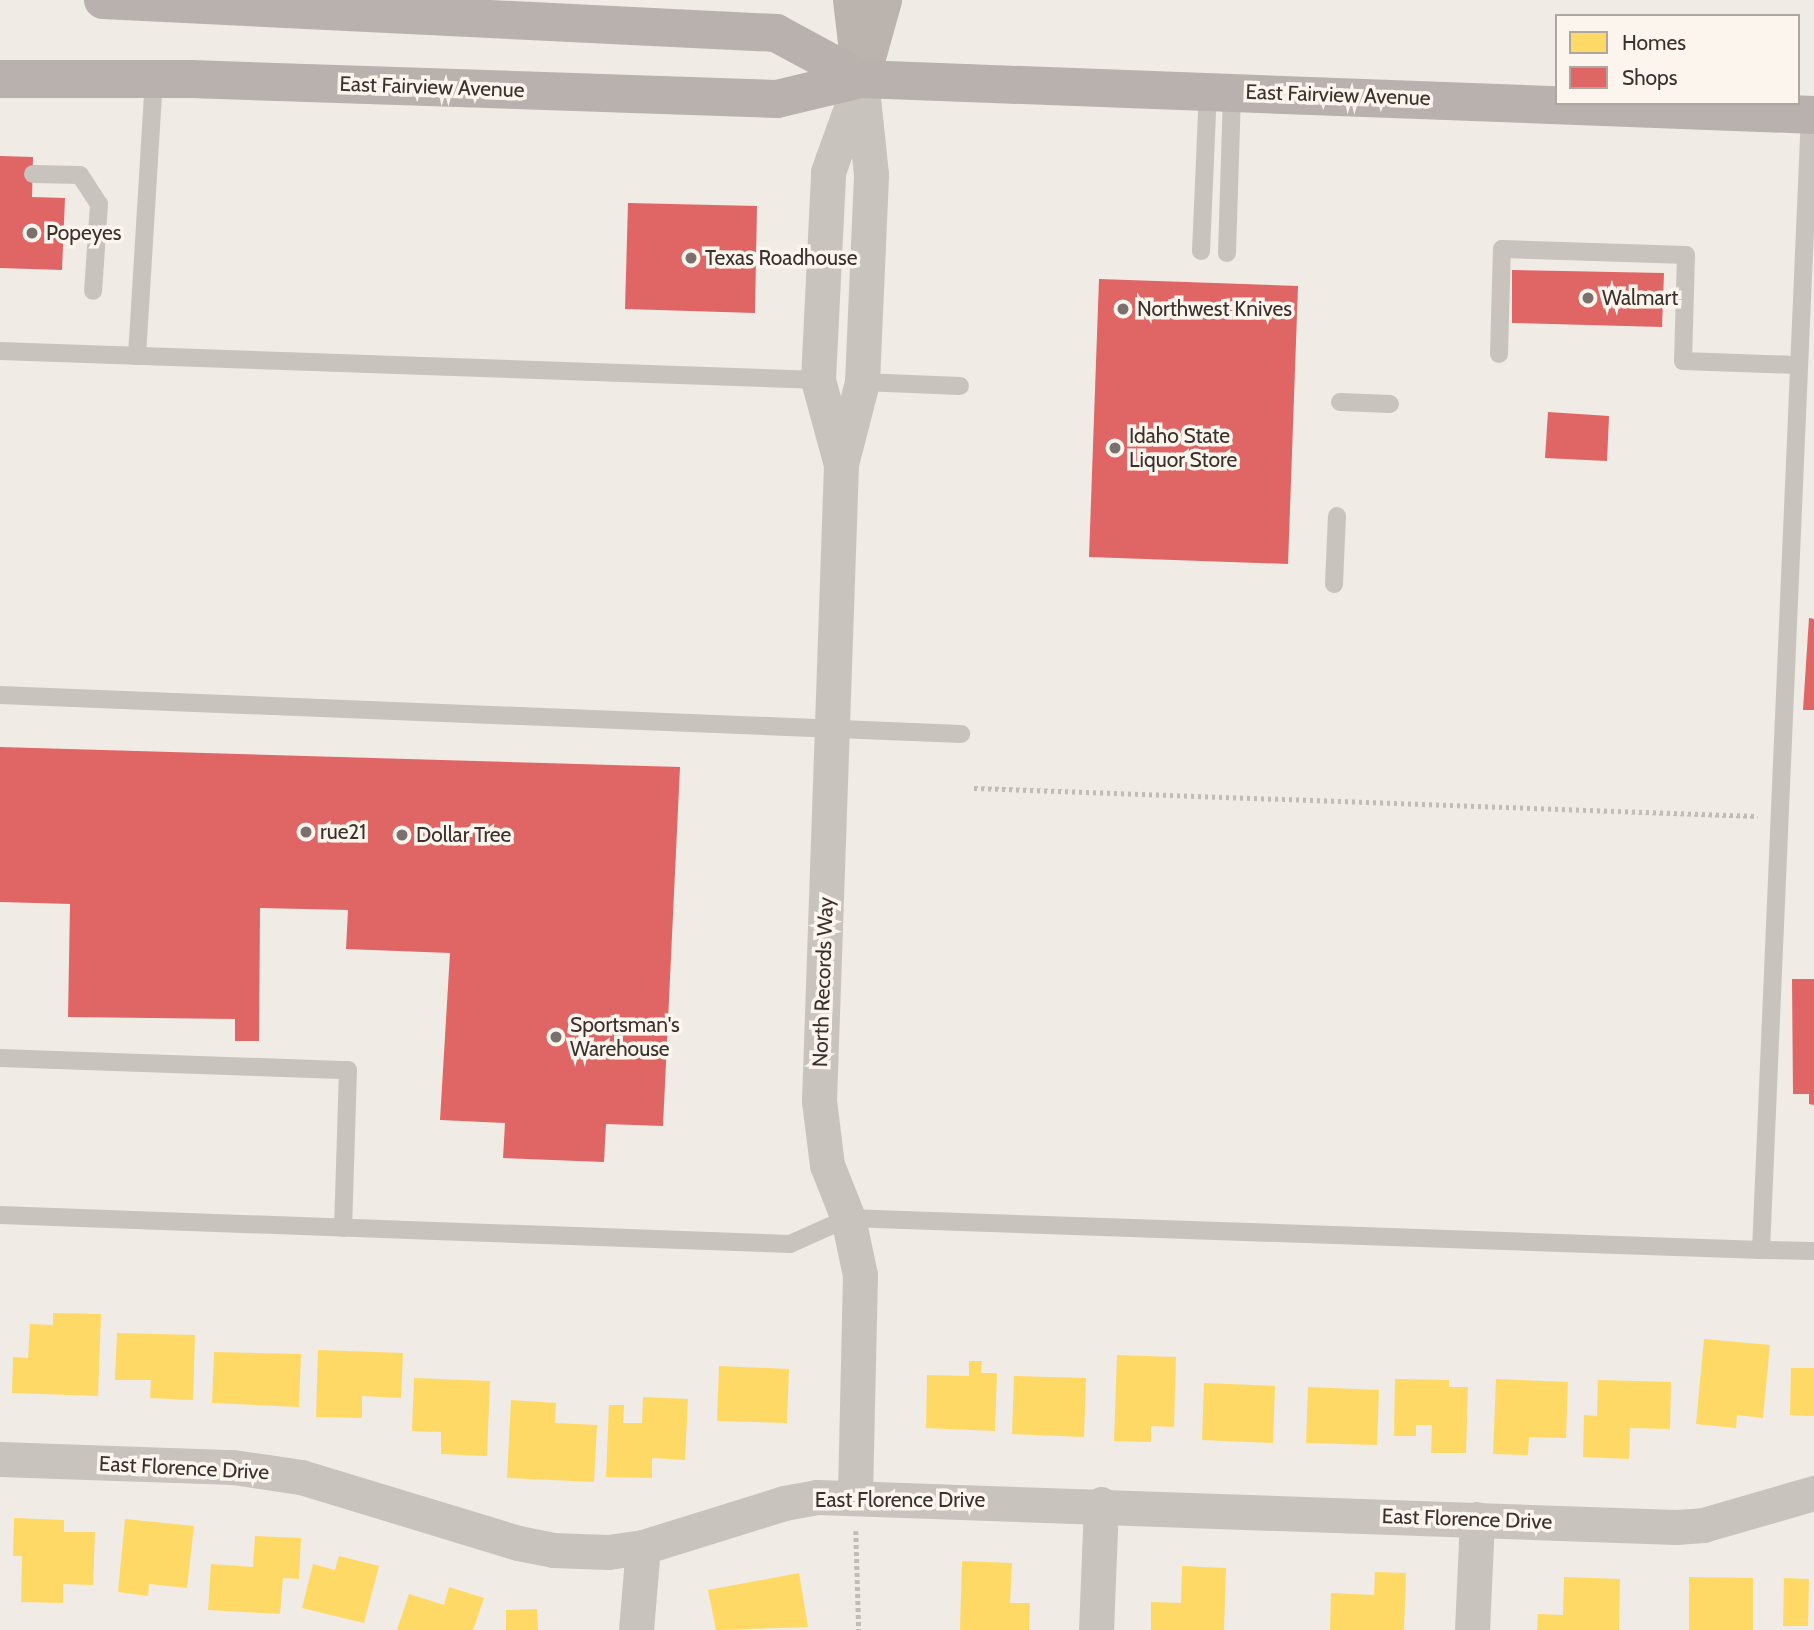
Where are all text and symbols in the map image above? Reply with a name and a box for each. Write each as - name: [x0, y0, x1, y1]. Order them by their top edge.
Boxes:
- legend: [1555, 14, 1800, 105]
- text: Homes: [1622, 30, 1686, 55]
- text: Shops: [1622, 65, 1677, 90]
- street label: East Fairview Avenue: [339, 71, 525, 103]
- street label: East Fairview Avenue: [1245, 79, 1431, 111]
- place label: Popeyes: [46, 220, 121, 246]
- marker: Popeyes: [24, 225, 40, 241]
- place label: Texas Roadhouse: [705, 245, 857, 271]
- marker: Texas Roadhouse: [683, 250, 699, 266]
- place label: Walmart: [1602, 285, 1678, 311]
- marker: Walmart: [1580, 290, 1596, 306]
- place label: Northwest Knives: [1137, 296, 1292, 322]
- marker: Northwest Knives: [1115, 301, 1131, 317]
- place label: Idaho State Liquor Store: [1129, 423, 1237, 473]
- marker: Idaho State Liquor Store: [1107, 440, 1123, 456]
- place label: rue21: [320, 819, 366, 845]
- place label: Dollar Tree: [416, 822, 511, 848]
- marker: rue21: [298, 824, 314, 840]
- marker: Dollar Tree: [394, 827, 410, 843]
- street label: North Records Way: [807, 896, 839, 1068]
- place label: Sportsman's Warehouse: [570, 1012, 680, 1062]
- marker: Sportsman's Warehouse: [548, 1029, 564, 1045]
- street label: East Florence Drive: [98, 1451, 270, 1485]
- street label: East Florence Drive: [815, 1487, 985, 1513]
- street label: East Florence Drive: [1381, 1503, 1553, 1535]

